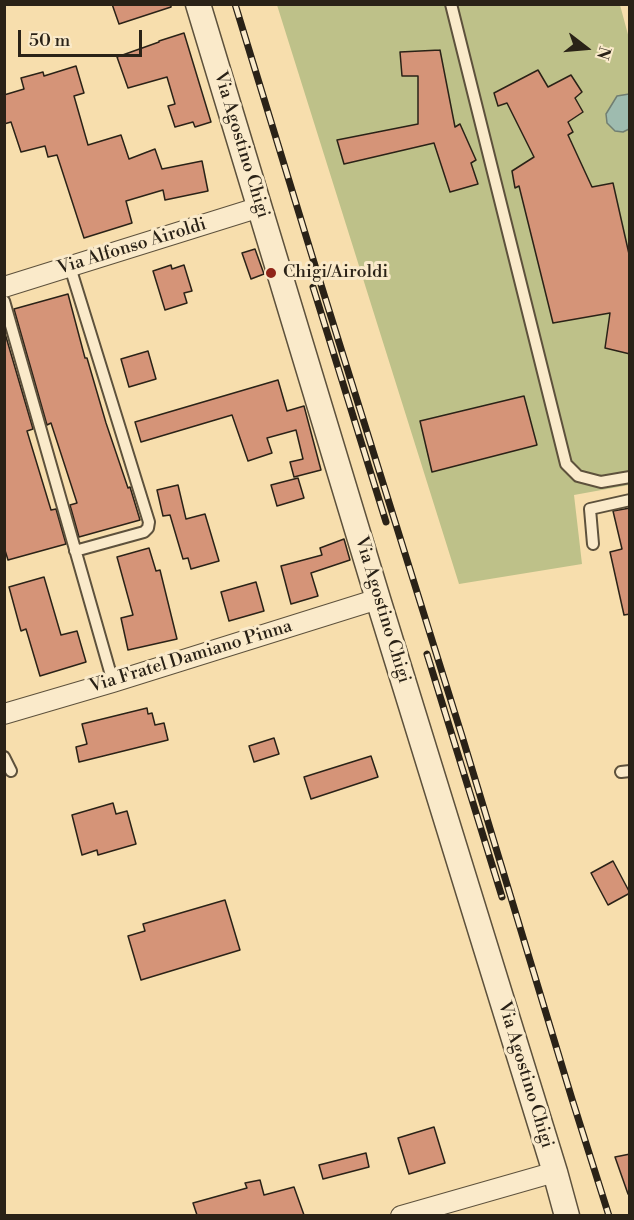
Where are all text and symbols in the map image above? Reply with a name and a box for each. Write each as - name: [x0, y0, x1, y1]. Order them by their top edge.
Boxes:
- scale bar: [21, 18, 146, 56]
- north arrow: [556, 18, 616, 78]
- text: 50 m: [29, 29, 70, 52]
- text: N: [592, 44, 615, 62]
- street label: Via Agostino Chigi: [208, 69, 274, 221]
- street label: Via Alfonso Airoldi: [55, 214, 209, 280]
- place label: Chigi/Airoldi: [283, 262, 388, 284]
- marker: Chigi/Airoldi: [264, 266, 278, 280]
- street label: Via Agostino Chigi: [349, 534, 415, 686]
- street label: Via Fratel Damiano Pinna: [87, 616, 295, 698]
- street label: Via Agostino Chigi: [492, 999, 558, 1151]

